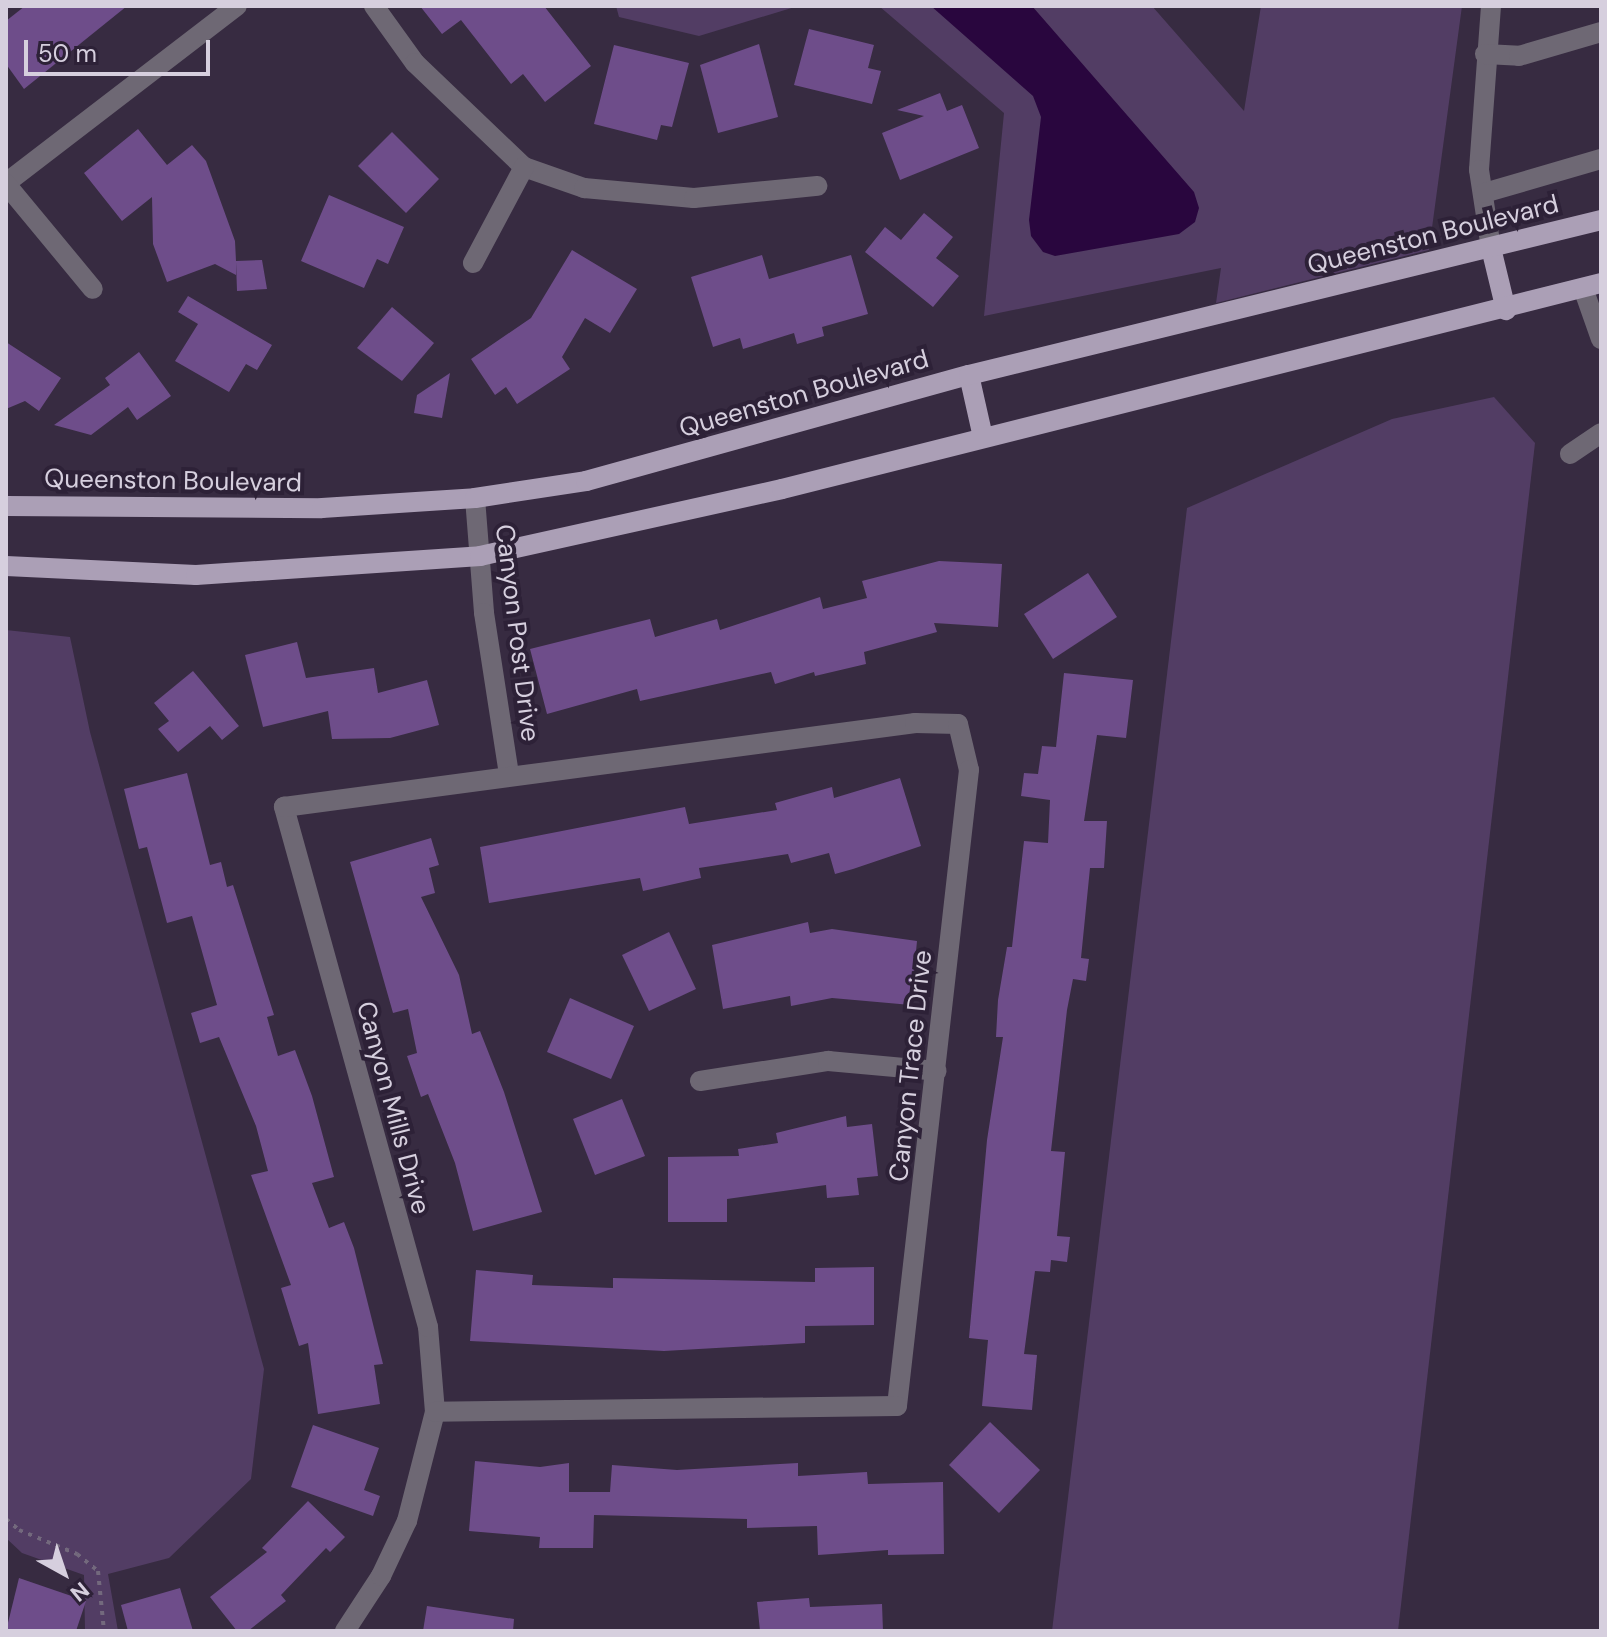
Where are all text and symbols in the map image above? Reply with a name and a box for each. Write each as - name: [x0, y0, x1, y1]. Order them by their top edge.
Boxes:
- scale bar: [28, 24, 214, 74]
- text: 50 m: [38, 38, 97, 69]
- street label: Queenston Boulevard: [1304, 189, 1562, 281]
- street label: Queenston Boulevard: [676, 343, 932, 445]
- street label: Queenston Boulevard: [44, 463, 302, 499]
- street label: Canyon Post Drive: [488, 523, 546, 743]
- street label: Canyon Trace Drive: [883, 949, 939, 1183]
- street label: Canyon Mills Drive: [350, 998, 436, 1218]
- north arrow: [24, 1533, 104, 1613]
- text: N: [64, 1575, 95, 1608]

